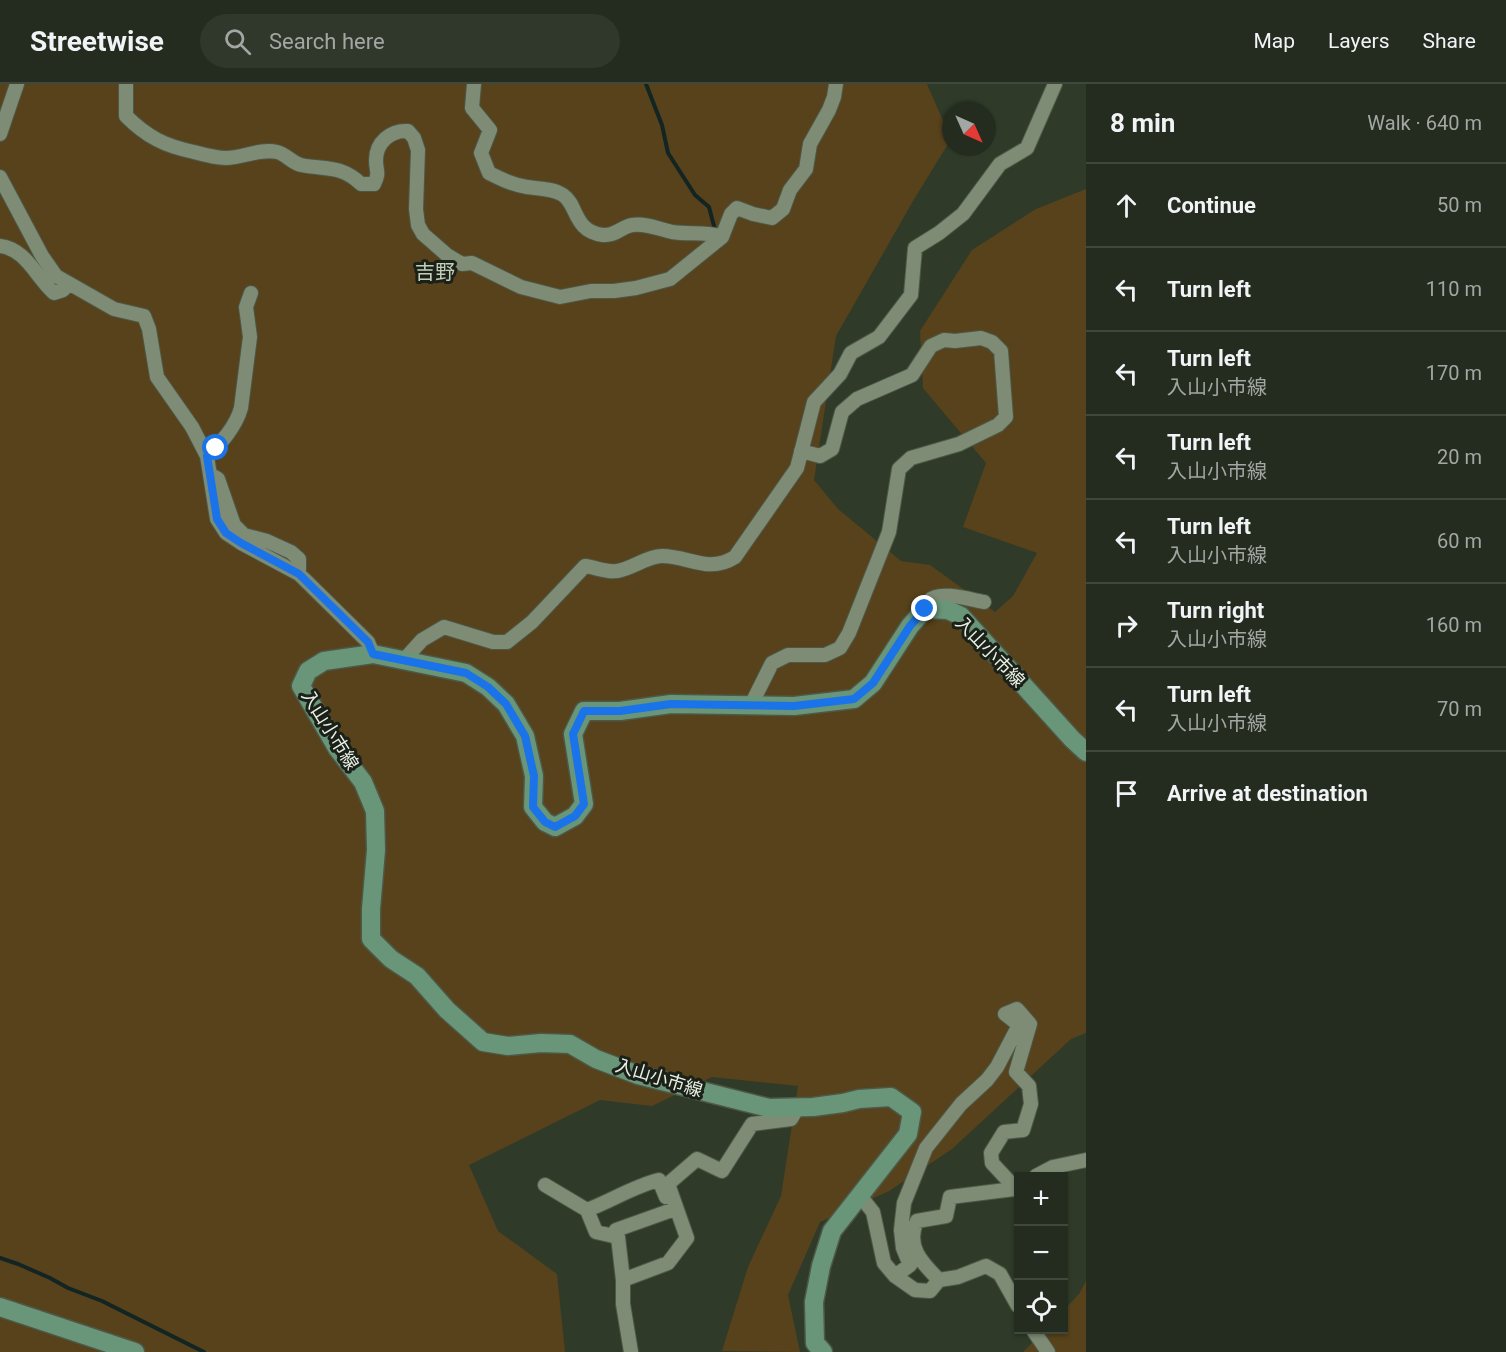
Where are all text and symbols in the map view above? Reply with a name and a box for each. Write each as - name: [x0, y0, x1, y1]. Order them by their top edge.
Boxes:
- search box: [200, 14, 620, 68]
- text: Streetwise: [30, 25, 164, 58]
- icon: search: [221, 25, 254, 58]
- text: Search here: [269, 29, 385, 54]
- text: Map: [1253, 29, 1295, 53]
- text: Layers: [1328, 29, 1389, 53]
- text: Share: [1422, 29, 1476, 53]
- north arrow: [942, 102, 996, 156]
- text: 8 min: [1110, 108, 1175, 138]
- text: Walk · 640 m: [1367, 111, 1482, 135]
- icon: ahead: [1110, 189, 1143, 222]
- text: Continue: [1167, 193, 1256, 218]
- text: 50 m: [1437, 193, 1482, 217]
- district label: 吉野: [415, 260, 455, 284]
- icon: left: [1110, 273, 1143, 306]
- text: Turn left: [1167, 277, 1251, 302]
- text: 110 m: [1426, 277, 1482, 301]
- text: Turn left: [1167, 346, 1251, 371]
- icon: left: [1110, 357, 1143, 390]
- text: 170 m: [1426, 361, 1482, 385]
- text: 入山小市線: [1167, 375, 1267, 399]
- text: Turn left: [1167, 430, 1251, 455]
- route start: [202, 434, 228, 460]
- icon: left: [1110, 441, 1143, 474]
- text: 20 m: [1437, 445, 1482, 469]
- text: 入山小市線: [1167, 459, 1267, 483]
- text: Turn left: [1167, 514, 1251, 539]
- icon: left: [1110, 525, 1143, 558]
- text: 60 m: [1437, 529, 1482, 553]
- text: 入山小市線: [1167, 543, 1267, 567]
- route end: [911, 595, 937, 621]
- text: Turn right: [1167, 598, 1264, 623]
- icon: right: [1110, 609, 1143, 642]
- street label: 入山小市線: [952, 612, 1029, 691]
- text: 160 m: [1426, 613, 1482, 637]
- text: 入山小市線: [1167, 627, 1267, 651]
- text: Turn left: [1167, 682, 1251, 707]
- street label: 入山小市線: [298, 686, 363, 773]
- icon: left: [1110, 693, 1143, 726]
- text: 70 m: [1437, 697, 1482, 721]
- text: 入山小市線: [1167, 711, 1267, 735]
- icon: arrive: [1110, 777, 1143, 810]
- text: Arrive at destination: [1167, 781, 1368, 806]
- street label: 入山小市線: [613, 1054, 705, 1101]
- map controls: [1014, 1172, 1068, 1334]
- button: +: [1014, 1172, 1068, 1226]
- button: −: [1014, 1226, 1068, 1280]
- button: locate: [1014, 1280, 1068, 1334]

